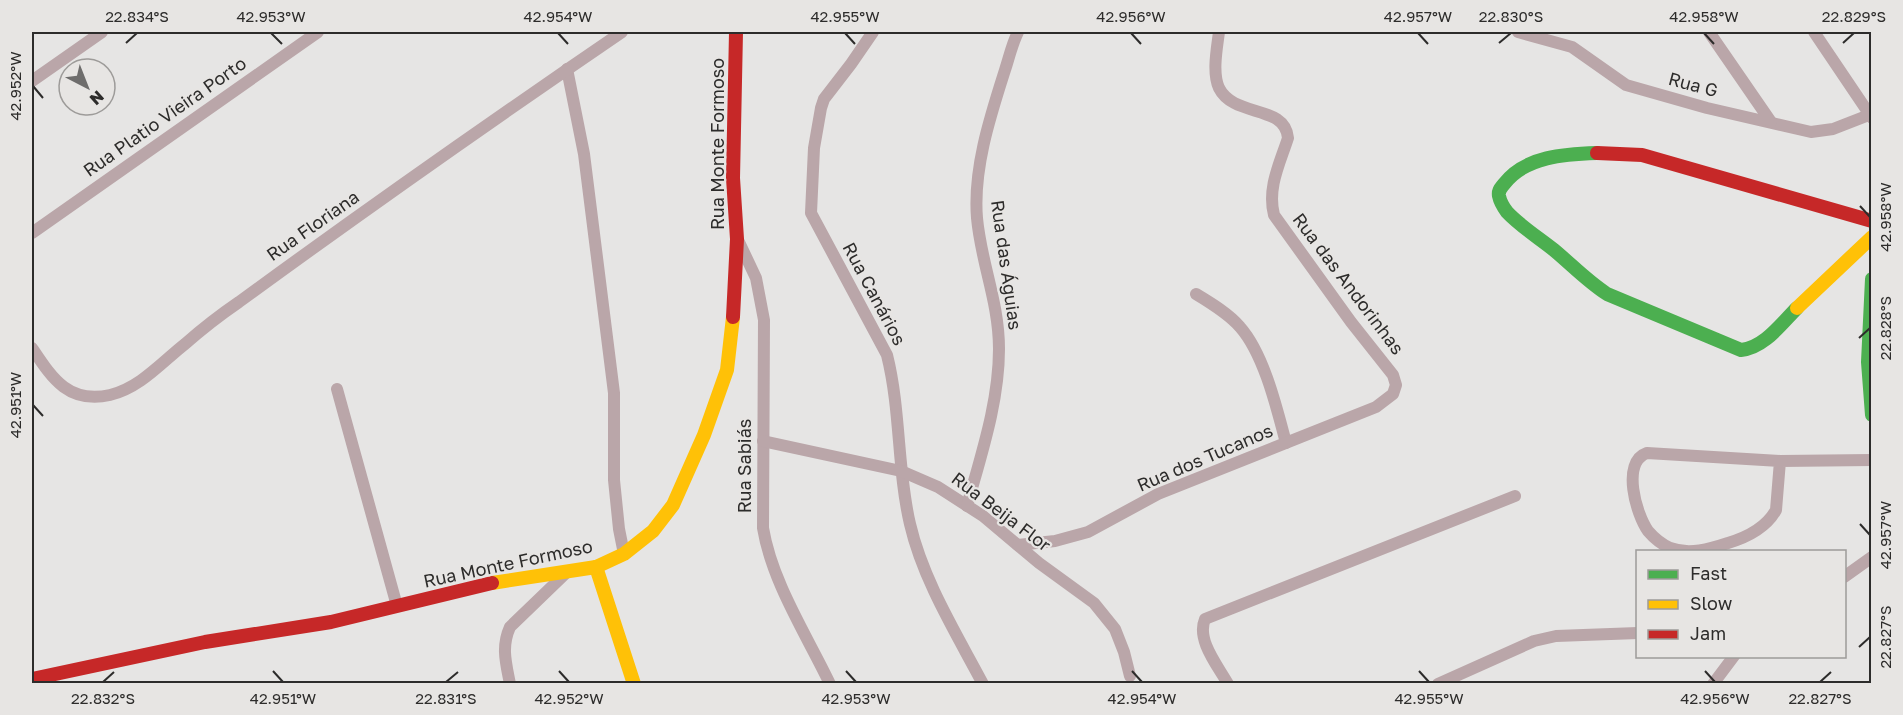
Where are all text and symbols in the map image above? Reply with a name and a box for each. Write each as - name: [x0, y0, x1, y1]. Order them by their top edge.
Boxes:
- text: 22.834°S: [105, 7, 169, 25]
- text: 42.953°W: [236, 7, 306, 25]
- text: 42.954°W: [524, 7, 592, 25]
- text: 42.955°W: [810, 7, 880, 25]
- text: 42.956°W: [1096, 7, 1166, 25]
- text: 42.957°W: [1384, 7, 1452, 25]
- text: 22.830°S: [1479, 7, 1543, 25]
- text: 42.958°W: [1669, 7, 1739, 25]
- text: 22.829°S: [1822, 7, 1886, 25]
- text: 42.952°W: [6, 51, 24, 121]
- street label: Rua Platio Vieira Porto: [79, 52, 250, 181]
- north arrow: [57, 57, 117, 117]
- street label: Rua Monte Formoso: [706, 58, 728, 230]
- street label: Rua G: [1666, 67, 1720, 101]
- text: N: [86, 87, 108, 110]
- text: 42.958°W: [1876, 182, 1894, 252]
- street label: Rua Floriana: [262, 185, 363, 265]
- street label: Rua das Águias: [987, 198, 1027, 331]
- street label: Rua das Andorinhas: [1288, 208, 1409, 358]
- street label: Rua Canários: [839, 238, 911, 349]
- text: 22.828°S: [1876, 296, 1894, 360]
- text: 42.951°W: [6, 372, 24, 438]
- street label: Rua Sabiás: [733, 419, 755, 513]
- street label: Rua dos Tucanos: [1133, 419, 1276, 496]
- street label: Rua Beija Flor: [948, 467, 1055, 556]
- text: 42.957°W: [1876, 501, 1894, 569]
- street label: Rua Monte Formoso: [421, 534, 594, 592]
- legend: [1636, 550, 1846, 658]
- text: Fast: [1690, 562, 1727, 584]
- text: Slow: [1690, 592, 1733, 614]
- text: 22.827°S: [1876, 605, 1894, 669]
- text: Jam: [1690, 622, 1726, 644]
- text: 22.832°S: [71, 689, 135, 707]
- text: 42.951°W: [250, 689, 316, 707]
- text: 22.831°S: [415, 689, 477, 707]
- text: 42.952°W: [534, 689, 604, 707]
- text: 42.953°W: [821, 689, 891, 707]
- text: 42.954°W: [1108, 689, 1176, 707]
- text: 42.955°W: [1394, 689, 1464, 707]
- text: 42.956°W: [1680, 689, 1750, 707]
- text: 22.827°S: [1788, 689, 1852, 707]

